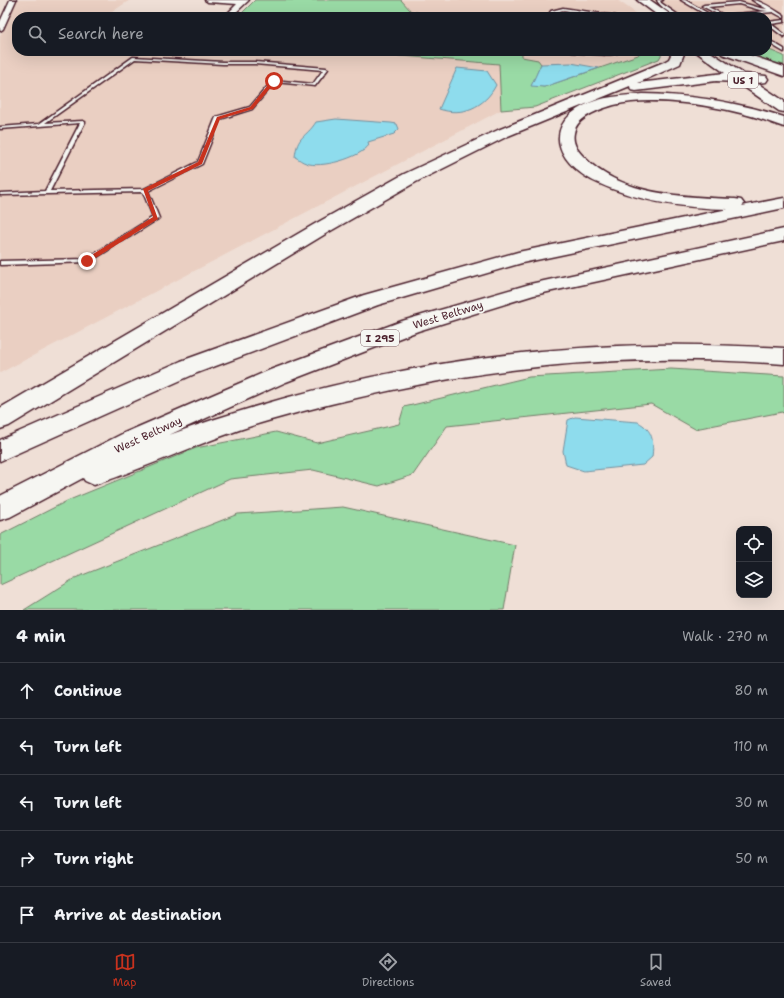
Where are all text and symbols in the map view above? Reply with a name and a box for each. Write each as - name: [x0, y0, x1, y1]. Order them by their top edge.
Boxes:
- search box: [12, 12, 772, 56]
- icon: search: [26, 23, 48, 45]
- text: Search here: [58, 24, 144, 44]
- route start: [265, 72, 283, 90]
- road number: US 1: [728, 72, 758, 88]
- route end: [78, 252, 96, 270]
- street label: West Beltway: [411, 297, 485, 333]
- road number: I 295: [361, 330, 399, 346]
- street label: West Beltway: [112, 413, 184, 457]
- map controls: [736, 526, 772, 598]
- button: locate: [736, 526, 772, 562]
- button: layers: [736, 562, 772, 598]
- text: 4 min: [16, 625, 66, 647]
- text: Walk · 270 m: [682, 628, 768, 645]
- icon: ahead: [16, 680, 38, 702]
- text: Continue: [54, 681, 122, 701]
- text: 80 m: [734, 682, 768, 699]
- icon: left: [16, 736, 38, 758]
- text: Turn left: [54, 737, 122, 757]
- text: 110 m: [733, 738, 768, 755]
- icon: left: [16, 792, 38, 814]
- text: Turn left: [54, 793, 122, 813]
- text: 30 m: [734, 794, 768, 811]
- icon: right: [16, 848, 38, 870]
- text: Turn right: [54, 849, 134, 869]
- text: 50 m: [735, 850, 768, 867]
- icon: arrive: [16, 904, 38, 926]
- text: Arrive at destination: [54, 905, 222, 925]
- tab: Map: [113, 951, 136, 990]
- tab: Directions: [362, 951, 414, 990]
- tab: Saved: [640, 951, 671, 990]

